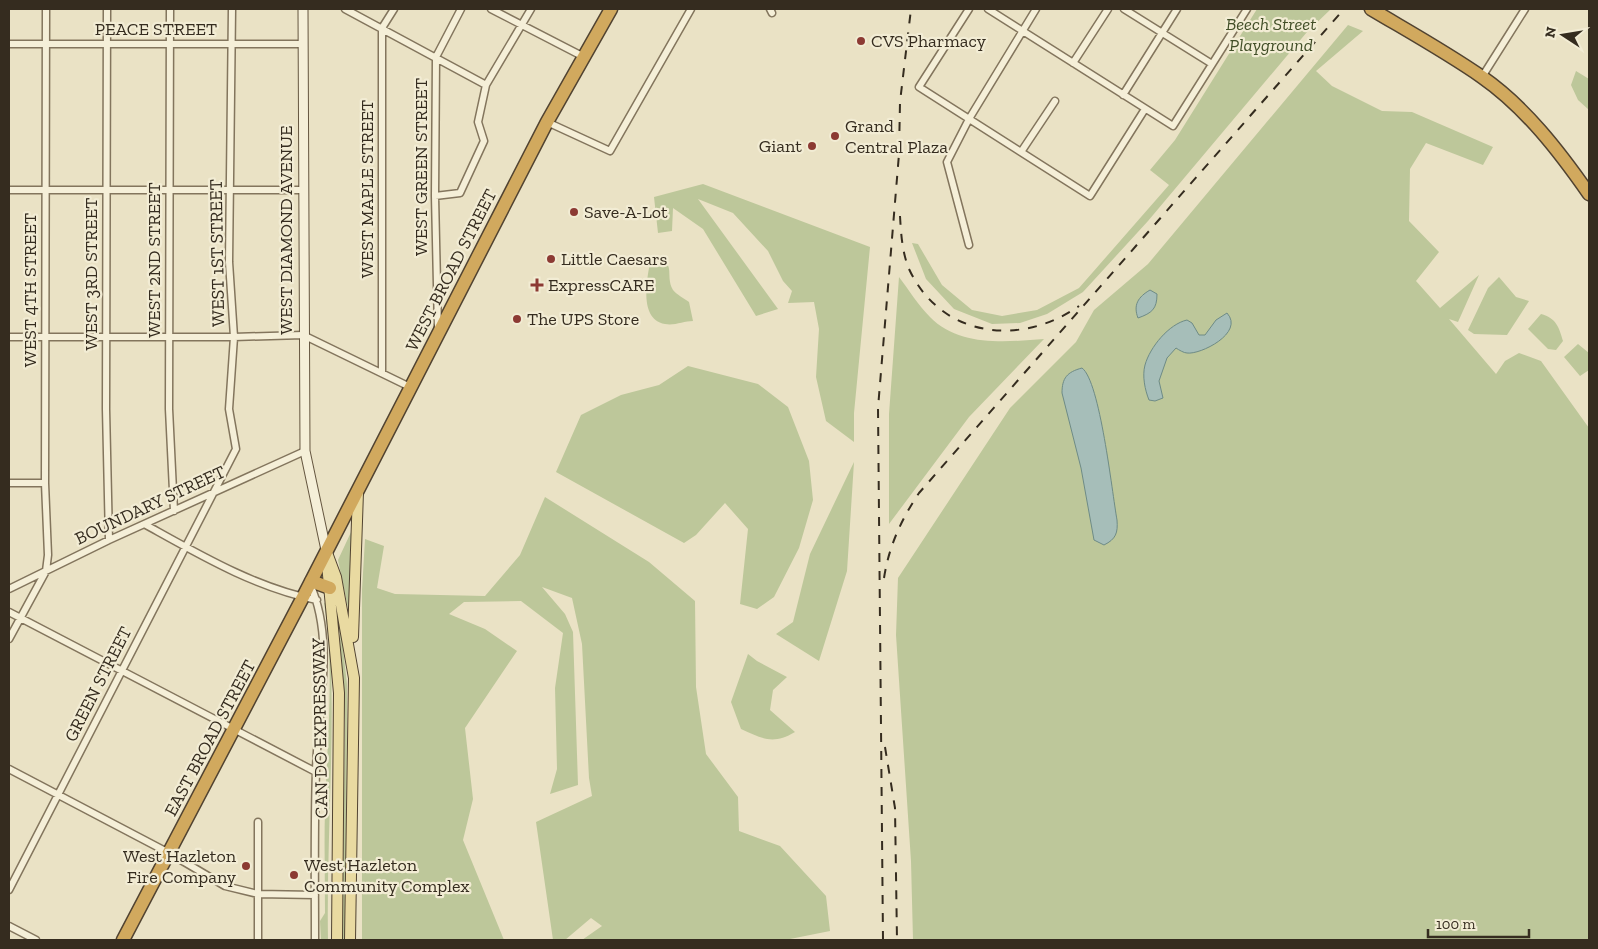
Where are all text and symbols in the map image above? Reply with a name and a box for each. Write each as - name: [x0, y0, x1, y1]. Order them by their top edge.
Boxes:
- north arrow: [1538, 10, 1588, 60]
- park label: Beech Street Playground: [1226, 13, 1316, 56]
- street label: PEACE STREET: [95, 18, 217, 40]
- text: N: [1541, 25, 1560, 39]
- place label: CVS Pharmacy: [871, 30, 987, 52]
- marker: CVS Pharmacy: [855, 35, 867, 47]
- street label: WEST GREEN STREET: [410, 78, 432, 256]
- street label: WEST MAPLE STREET: [356, 100, 378, 278]
- place label: Grand Central Plaza: [845, 115, 948, 158]
- street label: WEST DIAMOND AVENUE: [275, 125, 297, 335]
- marker: Grand Central Plaza: [829, 130, 841, 142]
- place label: Giant: [759, 135, 802, 157]
- marker: Giant: [806, 140, 818, 152]
- street label: WEST 1ST STREET: [205, 179, 229, 327]
- street label: WEST 2ND STREET: [143, 182, 165, 338]
- street label: WEST BROAD STREET: [401, 185, 501, 355]
- street label: WEST 3RD STREET: [80, 198, 102, 350]
- place label: Save-A-Lot: [584, 201, 668, 223]
- marker: Save-A-Lot: [568, 206, 580, 218]
- street label: WEST 4TH STREET: [19, 213, 41, 367]
- place label: Little Caesars: [561, 248, 667, 270]
- marker: Little Caesars: [545, 253, 557, 265]
- place label: ExpressCARE: [548, 274, 655, 296]
- marker: ExpressCARE: [530, 278, 544, 292]
- place label: The UPS Store: [527, 308, 639, 330]
- marker: The UPS Store: [511, 313, 523, 325]
- street label: BOUNDARY STREET: [71, 461, 229, 549]
- street label: GREEN STREET: [60, 623, 136, 745]
- street label: CAN DO EXPRESSWAY: [307, 638, 333, 818]
- street label: EAST BROAD STREET: [159, 656, 261, 820]
- place label: West Hazleton Fire Company: [123, 845, 237, 888]
- place label: West Hazleton Community Complex: [304, 854, 470, 897]
- marker: West Hazleton Fire Company: [240, 860, 252, 872]
- marker: West Hazleton Community Complex: [288, 869, 300, 881]
- scale bar: [1428, 906, 1529, 938]
- text: 100 m: [1436, 915, 1475, 933]

